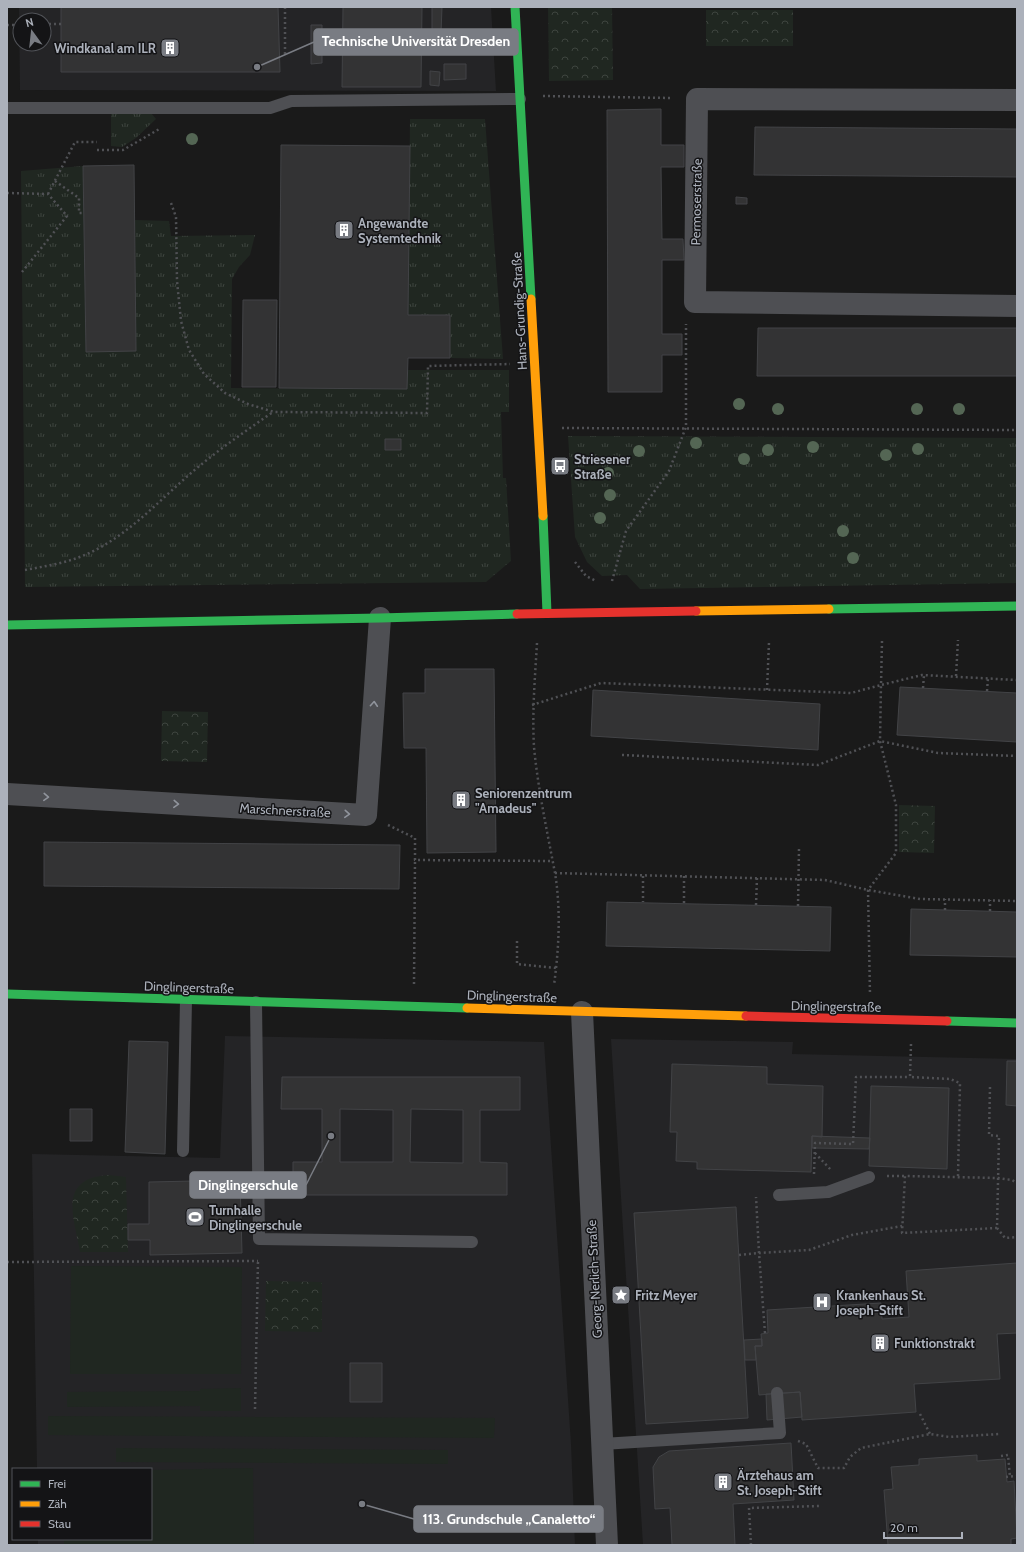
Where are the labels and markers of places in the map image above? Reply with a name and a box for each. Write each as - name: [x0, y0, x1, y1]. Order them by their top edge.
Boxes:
- callout: Technische Universität Dresden: [314, 29, 518, 55]
- building icon: Windkanal am ILR: [159, 37, 181, 59]
- place label: Windkanal am ILR: [54, 40, 156, 56]
- place label: Angewandte Systemtechnik: [358, 215, 442, 246]
- building icon: Angewandte Systemtechnik: [333, 219, 355, 241]
- place label: Striesener Straße: [574, 451, 631, 482]
- bus stop icon: Striesener Straße: [549, 455, 571, 477]
- place label: Seniorenzentrum "Amadeus": [475, 785, 572, 816]
- building icon: Seniorenzentrum "Amadeus": [450, 789, 472, 811]
- callout: Dinglingerschule: [190, 1172, 306, 1198]
- place label: Turnhalle Dinglingerschule: [209, 1202, 302, 1233]
- sports icon: Turnhalle Dinglingerschule: [184, 1206, 206, 1228]
- place icon: Fritz Meyer: [610, 1284, 632, 1306]
- place label: Fritz Meyer: [635, 1287, 698, 1303]
- place label: Krankenhaus St. Joseph-Stift: [835, 1287, 926, 1318]
- hospital icon: Krankenhaus St. Joseph-Stift: [811, 1291, 833, 1313]
- building icon: Funktionstrakt: [869, 1332, 891, 1354]
- place label: Funktionstrakt: [894, 1335, 975, 1351]
- place label: Ärztehaus am St. Joseph-Stift: [737, 1467, 822, 1498]
- building icon: Ärztehaus am St. Joseph-Stift: [712, 1471, 734, 1493]
- callout: 113. Grundschule „Canaletto“: [414, 1506, 603, 1532]

